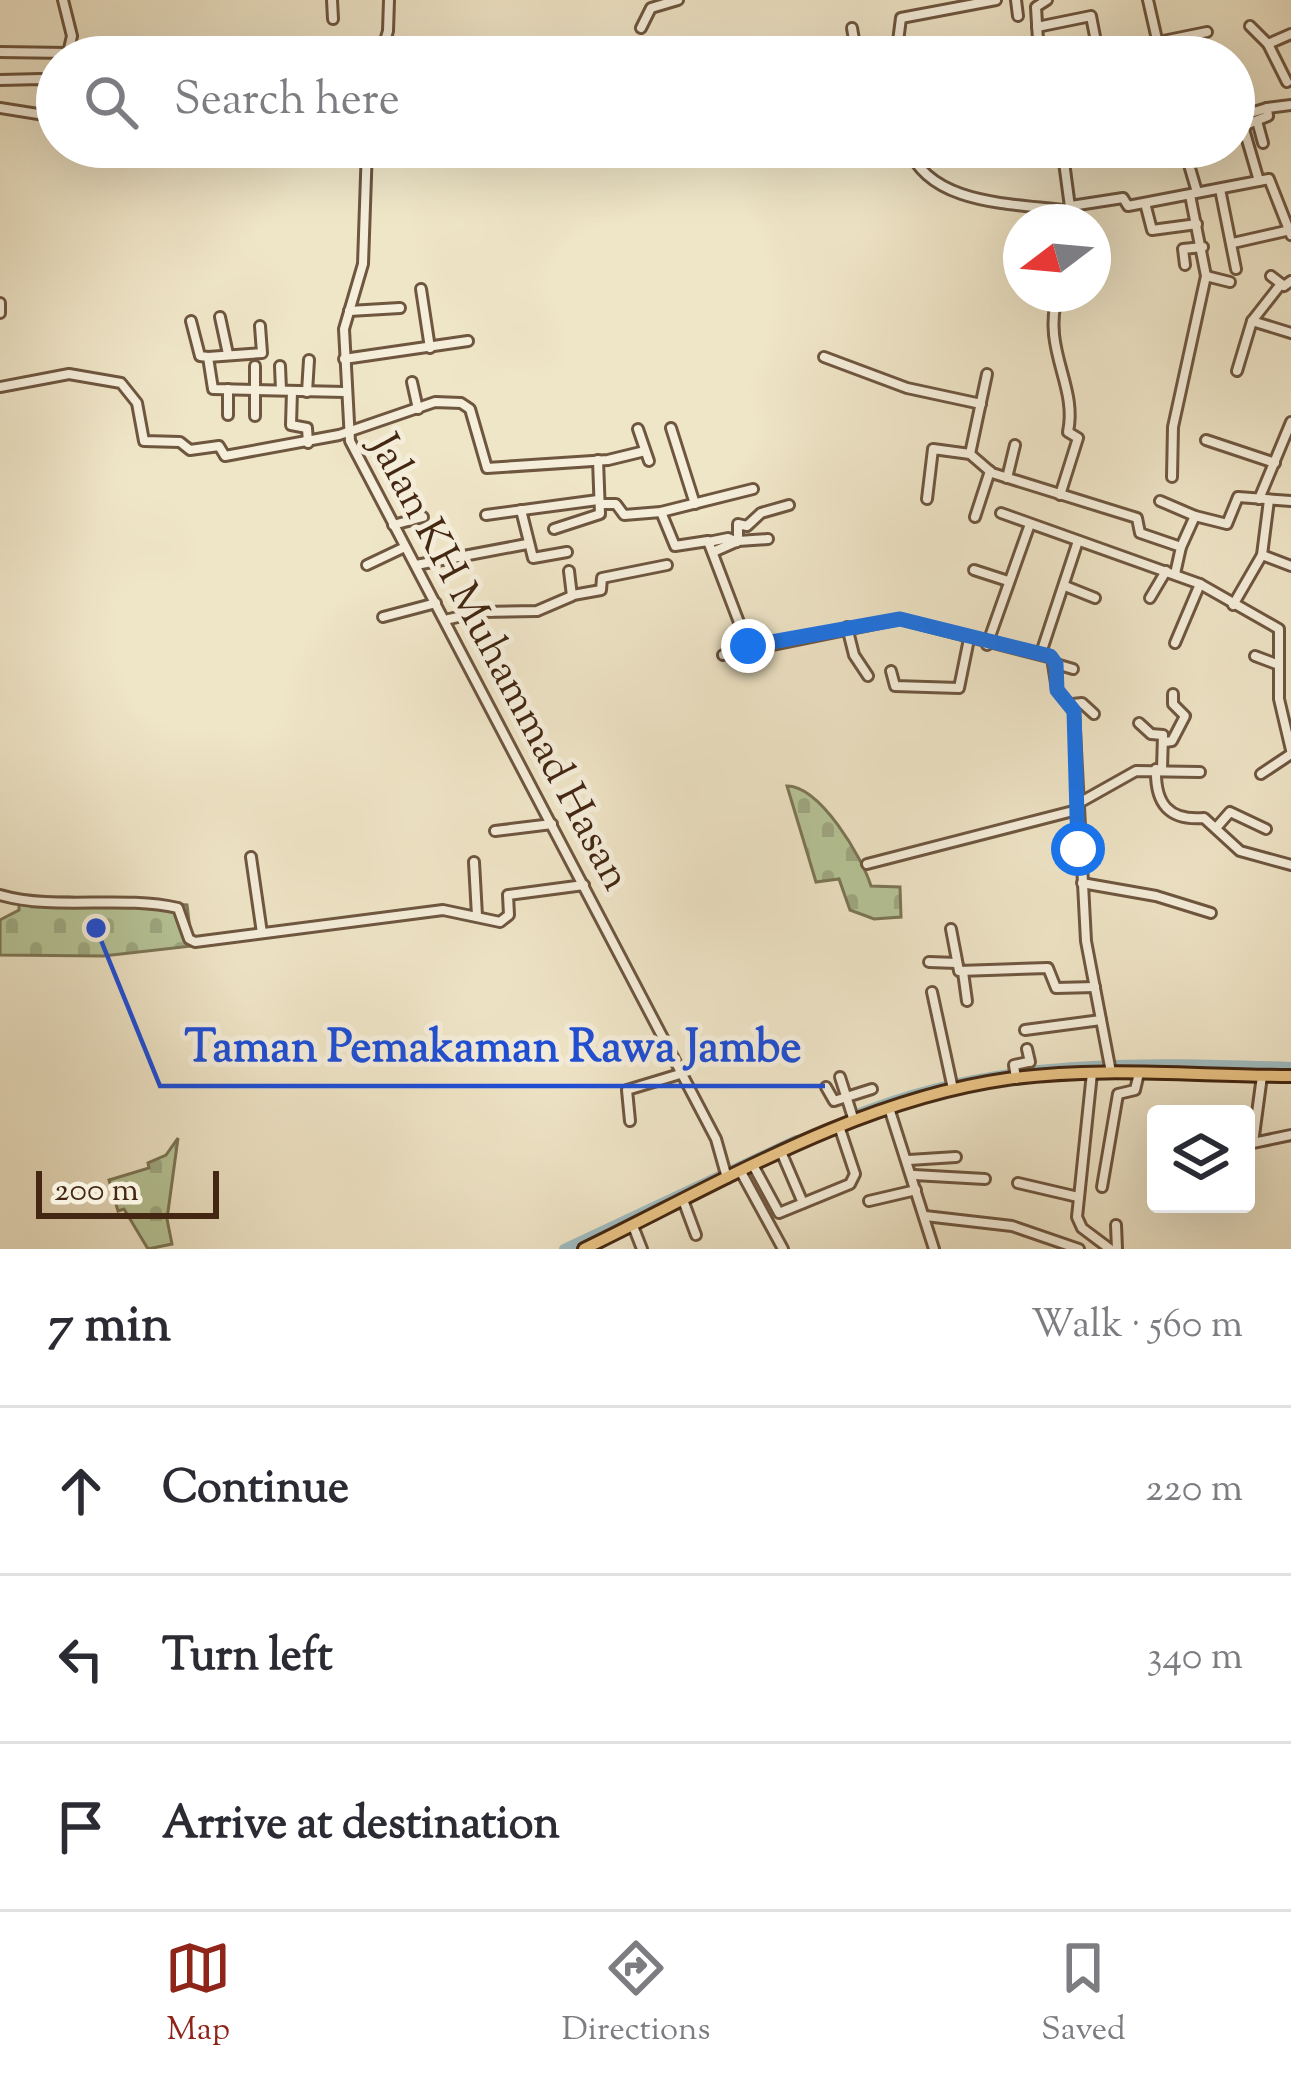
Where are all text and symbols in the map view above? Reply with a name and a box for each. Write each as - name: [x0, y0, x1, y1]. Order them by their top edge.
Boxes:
- search box: [36, 36, 1255, 168]
- icon: search: [78, 69, 144, 135]
- text: Search here: [174, 70, 400, 135]
- north arrow: [1003, 204, 1111, 312]
- street label: Jalan KH Muhammad Hasan: [351, 423, 644, 902]
- route end: [721, 619, 775, 673]
- route start: [1051, 822, 1105, 876]
- callout: Taman Pemakaman Rawa Jambe: [160, 1005, 825, 1086]
- text: Taman Pemakaman Rawa Jambe: [185, 1018, 801, 1083]
- map controls: [1147, 1105, 1255, 1213]
- button: layers: [1147, 1105, 1255, 1213]
- scale bar: [36, 1165, 219, 1218]
- text: 200 m: [54, 1168, 139, 1216]
- text: 7 min: [48, 1291, 171, 1364]
- text: Walk · 560 m: [1031, 1299, 1243, 1355]
- icon: ahead: [48, 1458, 114, 1524]
- text: Continue: [162, 1458, 349, 1523]
- text: 220 m: [1145, 1463, 1243, 1519]
- icon: left: [48, 1626, 114, 1692]
- text: Turn left: [162, 1626, 333, 1691]
- text: 340 m: [1147, 1631, 1243, 1687]
- icon: arrive: [48, 1794, 114, 1860]
- text: Arrive at destination: [162, 1794, 560, 1859]
- tab: Map: [165, 1935, 231, 2055]
- tab: Directions: [562, 1935, 711, 2055]
- tab: Saved: [1041, 1935, 1126, 2055]

